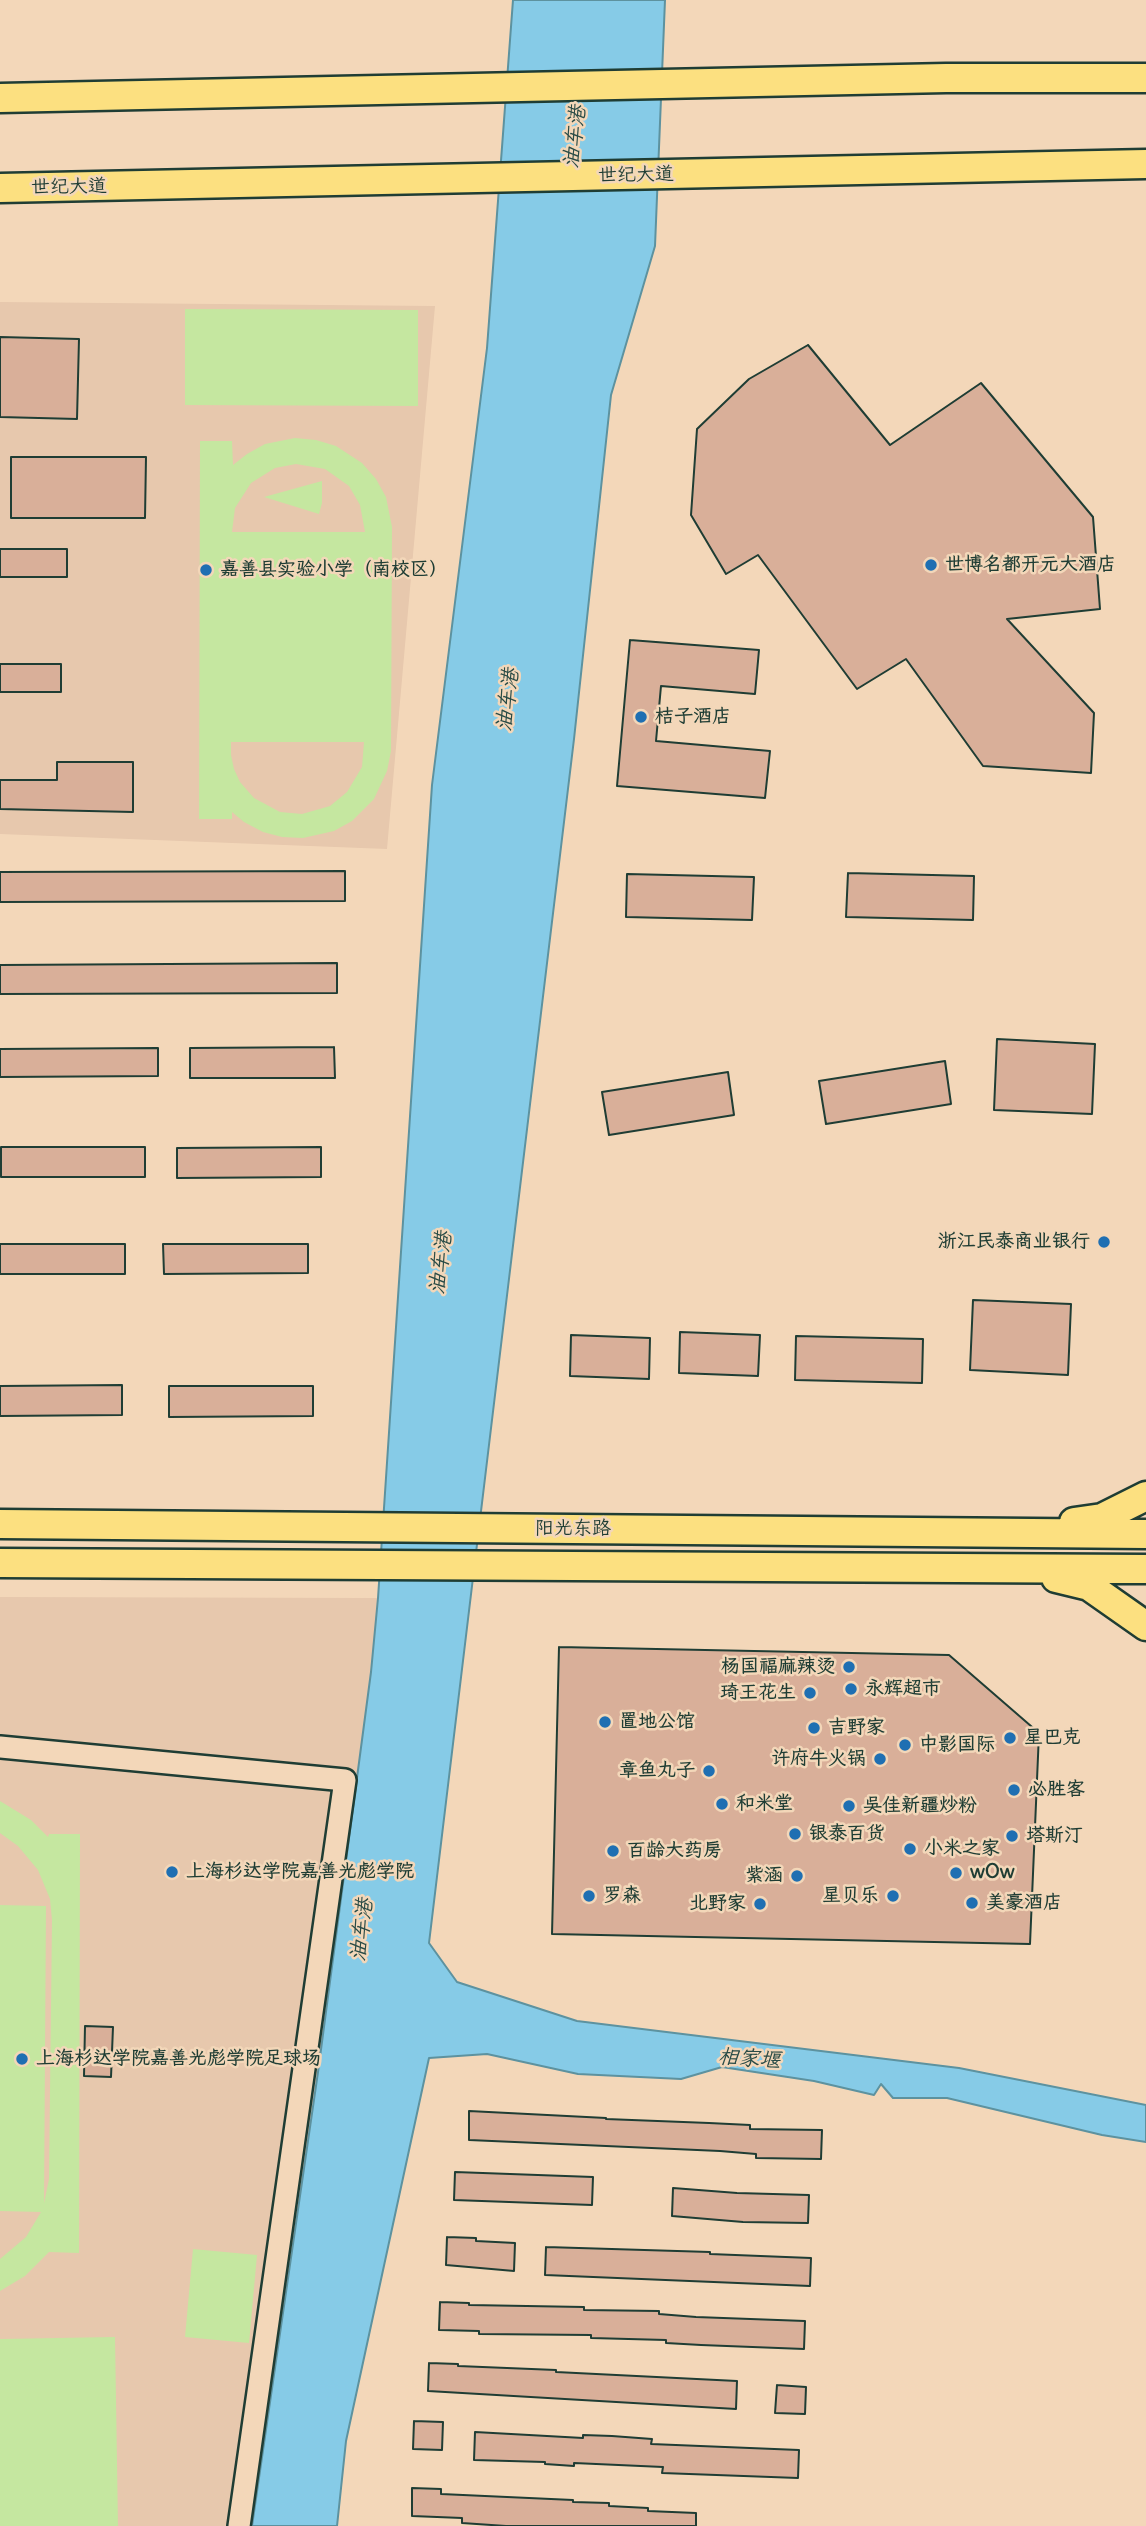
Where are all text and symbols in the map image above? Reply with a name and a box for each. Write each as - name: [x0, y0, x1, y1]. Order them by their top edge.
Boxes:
- water label: 油车港: [559, 104, 591, 170]
- street label: 世纪大道: [598, 163, 674, 187]
- street label: 世纪大道: [31, 175, 107, 199]
- place label: 世博名都开元大酒店: [945, 554, 1116, 576]
- marker: 世博名都开元大酒店: [923, 557, 939, 573]
- place label: 嘉善县实验小学（南校区）: [220, 559, 448, 581]
- marker: 嘉善县实验小学（南校区）: [198, 562, 214, 578]
- water label: 油车港: [492, 667, 524, 733]
- place label: 桔子酒店: [655, 706, 731, 728]
- marker: 桔子酒店: [633, 709, 649, 725]
- water label: 油车港: [425, 1230, 457, 1296]
- place label: 浙江民泰商业银行: [938, 1231, 1090, 1253]
- marker: 浙江民泰商业银行: [1096, 1234, 1112, 1250]
- street label: 阳光东路: [535, 1518, 611, 1540]
- place label: 杨国福麻辣烫: [721, 1656, 835, 1678]
- marker: 杨国福麻辣烫: [841, 1659, 857, 1675]
- place label: 永辉超市: [865, 1678, 941, 1700]
- marker: 永辉超市: [843, 1681, 859, 1697]
- place label: 琦王花生: [720, 1682, 796, 1704]
- marker: 琦王花生: [802, 1685, 818, 1701]
- place label: 置地公馆: [619, 1711, 695, 1733]
- marker: 置地公馆: [597, 1714, 613, 1730]
- place label: 吉野家: [828, 1717, 885, 1739]
- marker: 吉野家: [806, 1720, 822, 1736]
- place label: 星巴克: [1024, 1727, 1081, 1749]
- marker: 星巴克: [1002, 1730, 1018, 1746]
- place label: 中影国际: [919, 1734, 995, 1756]
- marker: 中影国际: [897, 1737, 913, 1753]
- place label: 许府牛火锅: [771, 1748, 866, 1770]
- marker: 许府牛火锅: [872, 1751, 888, 1767]
- place label: 章鱼丸子: [619, 1760, 695, 1782]
- marker: 章鱼丸子: [701, 1763, 717, 1779]
- place label: 必胜客: [1028, 1779, 1085, 1801]
- marker: 必胜客: [1006, 1782, 1022, 1798]
- place label: 和米堂: [736, 1793, 793, 1815]
- place label: 吴佳新疆炒粉: [863, 1795, 977, 1817]
- marker: 和米堂: [714, 1796, 730, 1812]
- marker: 吴佳新疆炒粉: [841, 1798, 857, 1814]
- place label: 银泰百货: [809, 1823, 885, 1845]
- place label: 塔斯汀: [1026, 1825, 1083, 1847]
- marker: 银泰百货: [787, 1826, 803, 1842]
- marker: 塔斯汀: [1004, 1828, 1020, 1844]
- place label: 小米之家: [924, 1838, 1000, 1860]
- place label: 百龄大药房: [627, 1840, 722, 1862]
- marker: 小米之家: [902, 1841, 918, 1857]
- marker: 百龄大药房: [605, 1843, 621, 1859]
- place label: 上海杉达学院嘉善光彪学院: [186, 1861, 414, 1883]
- place label: wOw: [970, 1862, 1015, 1884]
- marker: 上海杉达学院嘉善光彪学院: [164, 1864, 180, 1880]
- place label: 紫涵: [745, 1865, 783, 1887]
- marker: wOw: [948, 1865, 964, 1881]
- marker: 紫涵: [789, 1868, 805, 1884]
- place label: 罗森: [603, 1885, 641, 1907]
- place label: 星贝乐: [822, 1885, 879, 1907]
- marker: 罗森: [581, 1888, 597, 1904]
- marker: 星贝乐: [885, 1888, 901, 1904]
- place label: 美豪酒店: [986, 1892, 1062, 1914]
- place label: 北野家: [689, 1893, 746, 1915]
- marker: 美豪酒店: [964, 1895, 980, 1911]
- marker: 北野家: [752, 1896, 768, 1912]
- water label: 油车港: [346, 1897, 378, 1963]
- water label: 相家堰: [717, 2044, 781, 2074]
- place label: 上海杉达学院嘉善光彪学院足球场: [36, 2048, 321, 2070]
- marker: 上海杉达学院嘉善光彪学院足球场: [14, 2051, 30, 2067]

